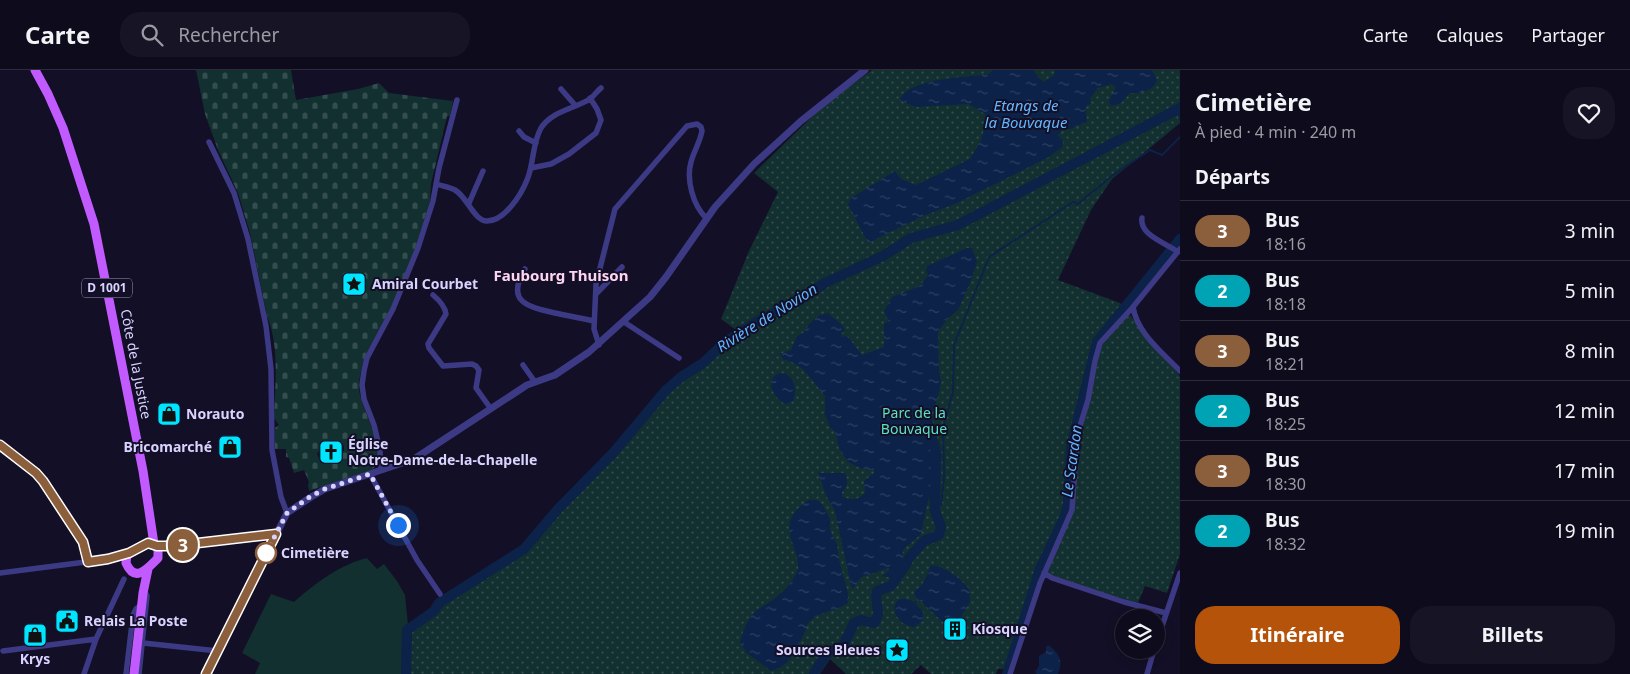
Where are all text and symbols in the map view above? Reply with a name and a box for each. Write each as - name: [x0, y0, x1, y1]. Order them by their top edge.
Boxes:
- search box: [120, 12, 470, 57]
- text: Carte: [25, 18, 90, 51]
- icon: search: [138, 21, 166, 49]
- text: Rechercher: [178, 22, 279, 48]
- text: Carte: [1363, 23, 1408, 47]
- text: Calques: [1436, 23, 1503, 47]
- text: Partager: [1531, 23, 1605, 47]
- text: Cimetière: [1195, 85, 1312, 118]
- button: heart: [1563, 87, 1615, 139]
- water label: Etangs de la Bouvaque: [985, 95, 1068, 132]
- text: À pied · 4 min · 240 m: [1195, 121, 1356, 143]
- text: Départs: [1195, 164, 1270, 190]
- text: Bus: [1265, 207, 1300, 233]
- text: 3 min: [1565, 218, 1615, 244]
- text: 3: [1217, 219, 1228, 243]
- text: 18:16: [1265, 233, 1306, 255]
- district label: Faubourg Thuison: [494, 265, 628, 285]
- text: Bus: [1265, 267, 1300, 293]
- place icon: Amiral Courbet: [341, 271, 367, 297]
- place label: Amiral Courbet: [372, 274, 478, 293]
- road number: D 1001: [82, 278, 132, 298]
- water label: Rivière de Novion: [713, 278, 820, 356]
- text: 5 min: [1565, 278, 1615, 304]
- text: 2: [1217, 279, 1228, 303]
- text: 18:18: [1265, 293, 1306, 315]
- street label: Côte de la Justice: [117, 307, 156, 421]
- text: Bus: [1265, 327, 1300, 353]
- text: 8 min: [1565, 338, 1615, 364]
- text: 3: [1217, 339, 1228, 363]
- text: 18:21: [1265, 353, 1306, 375]
- text: Bus: [1265, 387, 1300, 413]
- text: 12 min: [1554, 398, 1615, 424]
- text: 2: [1217, 399, 1228, 423]
- shop icon: Norauto: [156, 401, 182, 427]
- park label: Parc de la Bouvaque: [881, 403, 947, 438]
- place label: Norauto: [186, 404, 245, 423]
- text: 18:25: [1265, 413, 1306, 435]
- water label: Le Scardon: [1056, 423, 1086, 498]
- shop icon: Bricomarché: [217, 434, 243, 460]
- place label: Église Notre-Dame-de-la-Chapelle: [348, 434, 537, 469]
- place label: Bricomarché: [124, 437, 212, 456]
- church icon: Église Notre-Dame-de-la-Chapelle: [318, 439, 344, 465]
- text: Bus: [1265, 447, 1300, 473]
- text: 17 min: [1554, 458, 1615, 484]
- text: 3: [1217, 459, 1228, 483]
- text: 18:30: [1265, 473, 1306, 495]
- text: Bus: [1265, 507, 1300, 533]
- your location: [386, 513, 411, 538]
- text: 19 min: [1554, 518, 1615, 544]
- text: 2: [1217, 519, 1228, 543]
- line badge: 3: [167, 529, 199, 561]
- text: 3: [178, 533, 188, 557]
- text: 18:32: [1265, 533, 1306, 555]
- marker: Cimetière: [255, 542, 277, 564]
- place label: Cimetière: [281, 543, 349, 562]
- button: Itinéraire: [1195, 606, 1400, 664]
- button: Billets: [1410, 606, 1615, 664]
- public building icon: Relais La Poste: [54, 608, 80, 634]
- map controls: [1115, 609, 1165, 659]
- button: layers: [1115, 609, 1165, 659]
- place label: Relais La Poste: [84, 611, 188, 630]
- building icon: Kiosque: [942, 616, 968, 642]
- place label: Kiosque: [972, 619, 1028, 638]
- shop icon: Krys: [22, 622, 48, 648]
- place icon: Sources Bleues: [884, 637, 910, 663]
- place label: Sources Bleues: [776, 640, 880, 659]
- place label: Krys: [20, 649, 50, 668]

